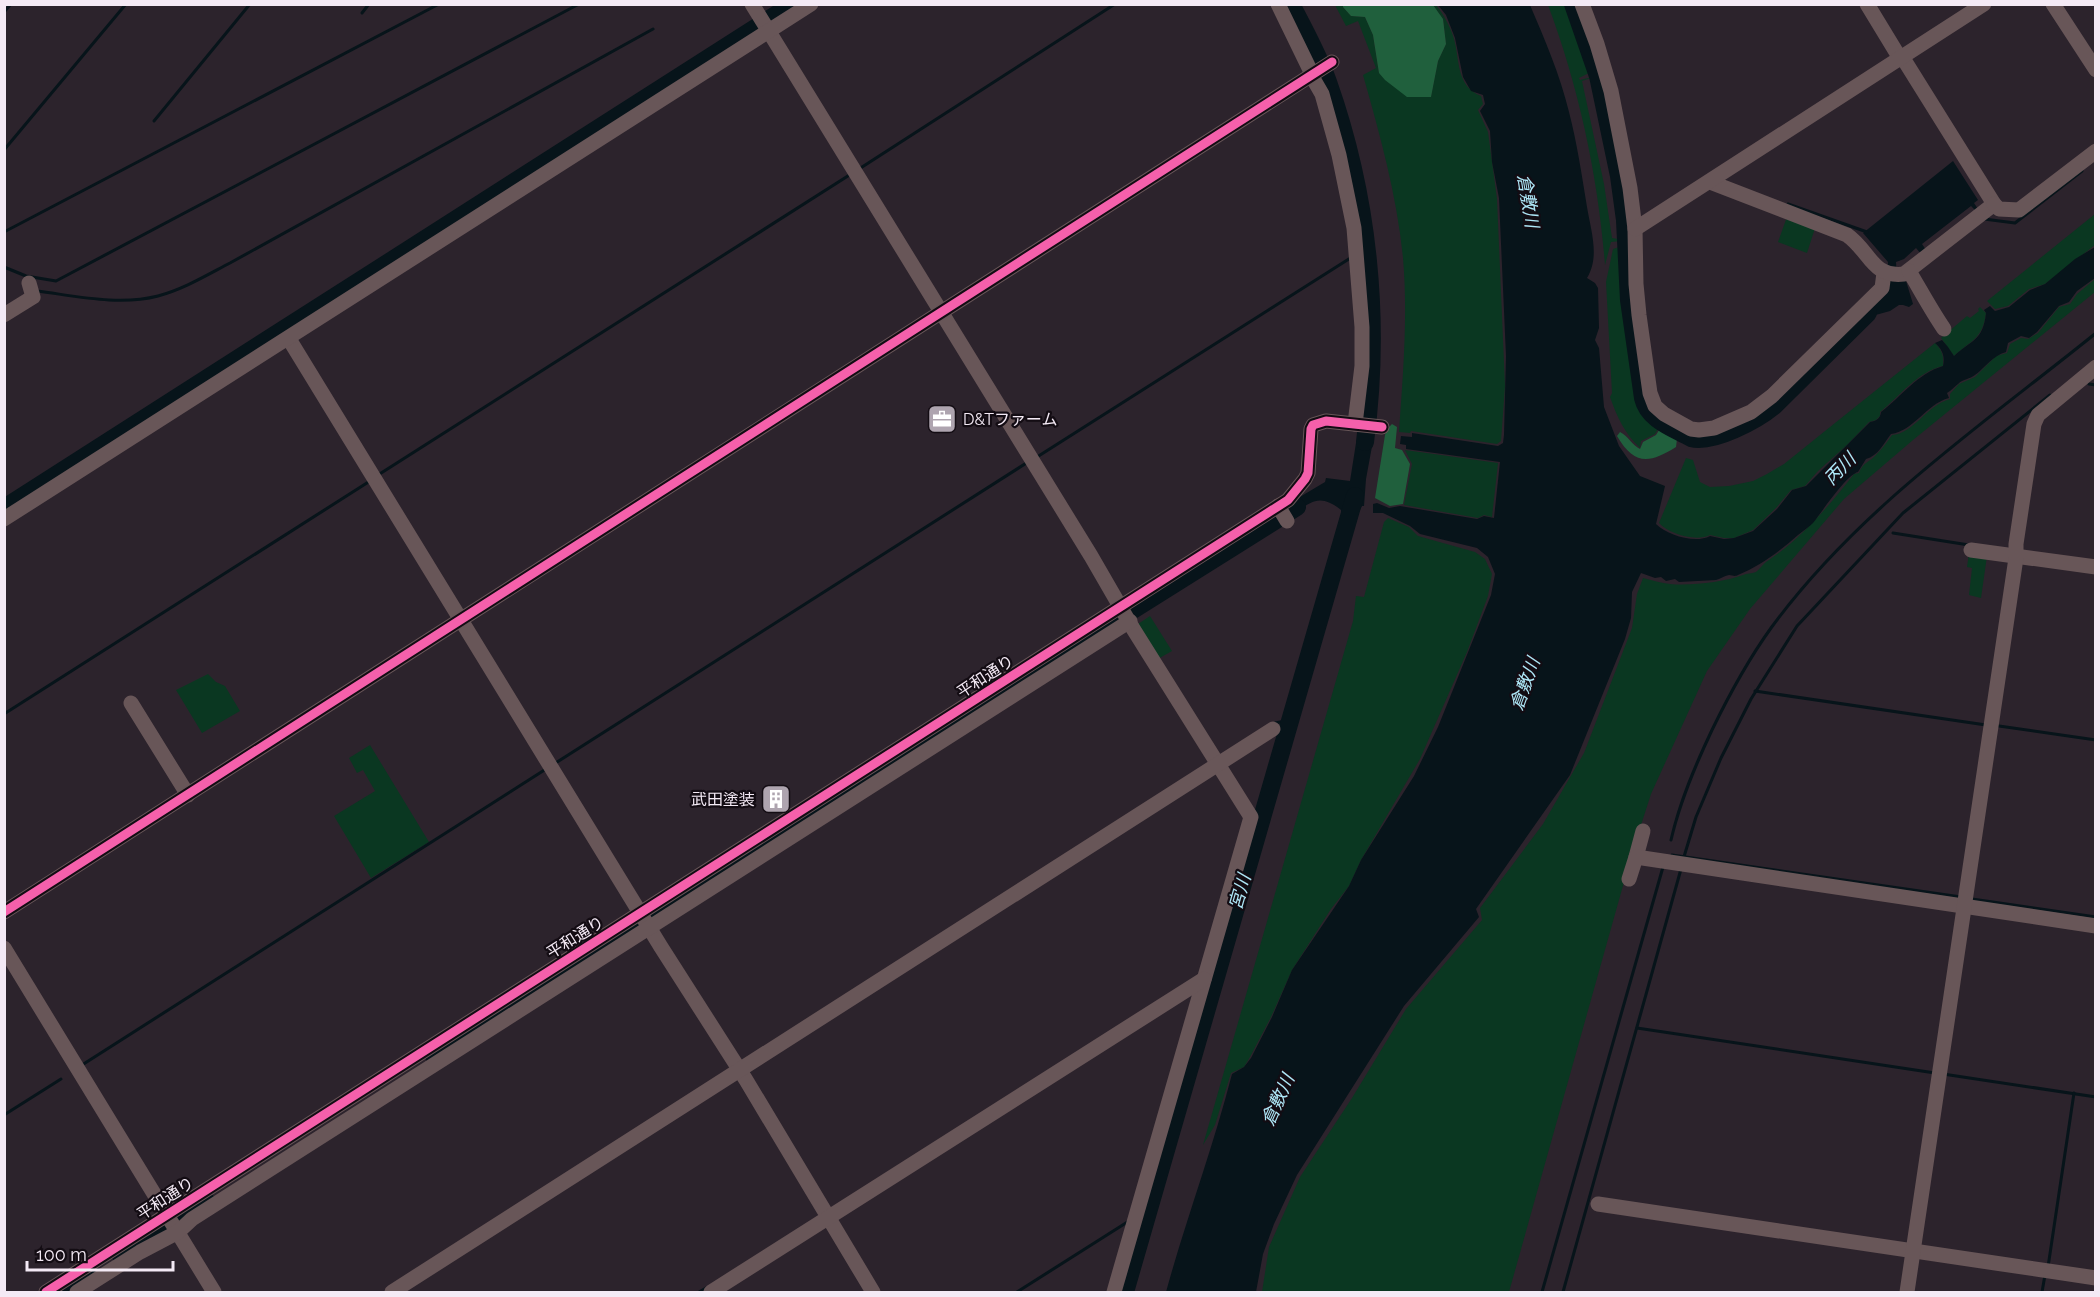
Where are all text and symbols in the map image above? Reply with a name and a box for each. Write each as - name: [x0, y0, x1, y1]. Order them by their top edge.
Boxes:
- water label: 倉敷川: [1514, 173, 1543, 231]
- office icon: D&Tファーム: [926, 403, 958, 435]
- place label: D&Tファーム: [963, 410, 1057, 429]
- water label: 丙川: [1820, 447, 1861, 489]
- street label: 平和通り: [953, 651, 1017, 702]
- water label: 倉敷川: [1505, 653, 1544, 713]
- building icon: 武田塗装: [760, 783, 792, 815]
- place label: 武田塗装: [691, 790, 755, 809]
- water label: 宮川: [1224, 870, 1255, 912]
- street label: 平和通り: [543, 912, 607, 962]
- water label: 倉敷川: [1257, 1069, 1299, 1129]
- street label: 平和通り: [133, 1173, 197, 1224]
- scale bar: [27, 1234, 172, 1272]
- text: 100 m: [36, 1244, 87, 1265]

